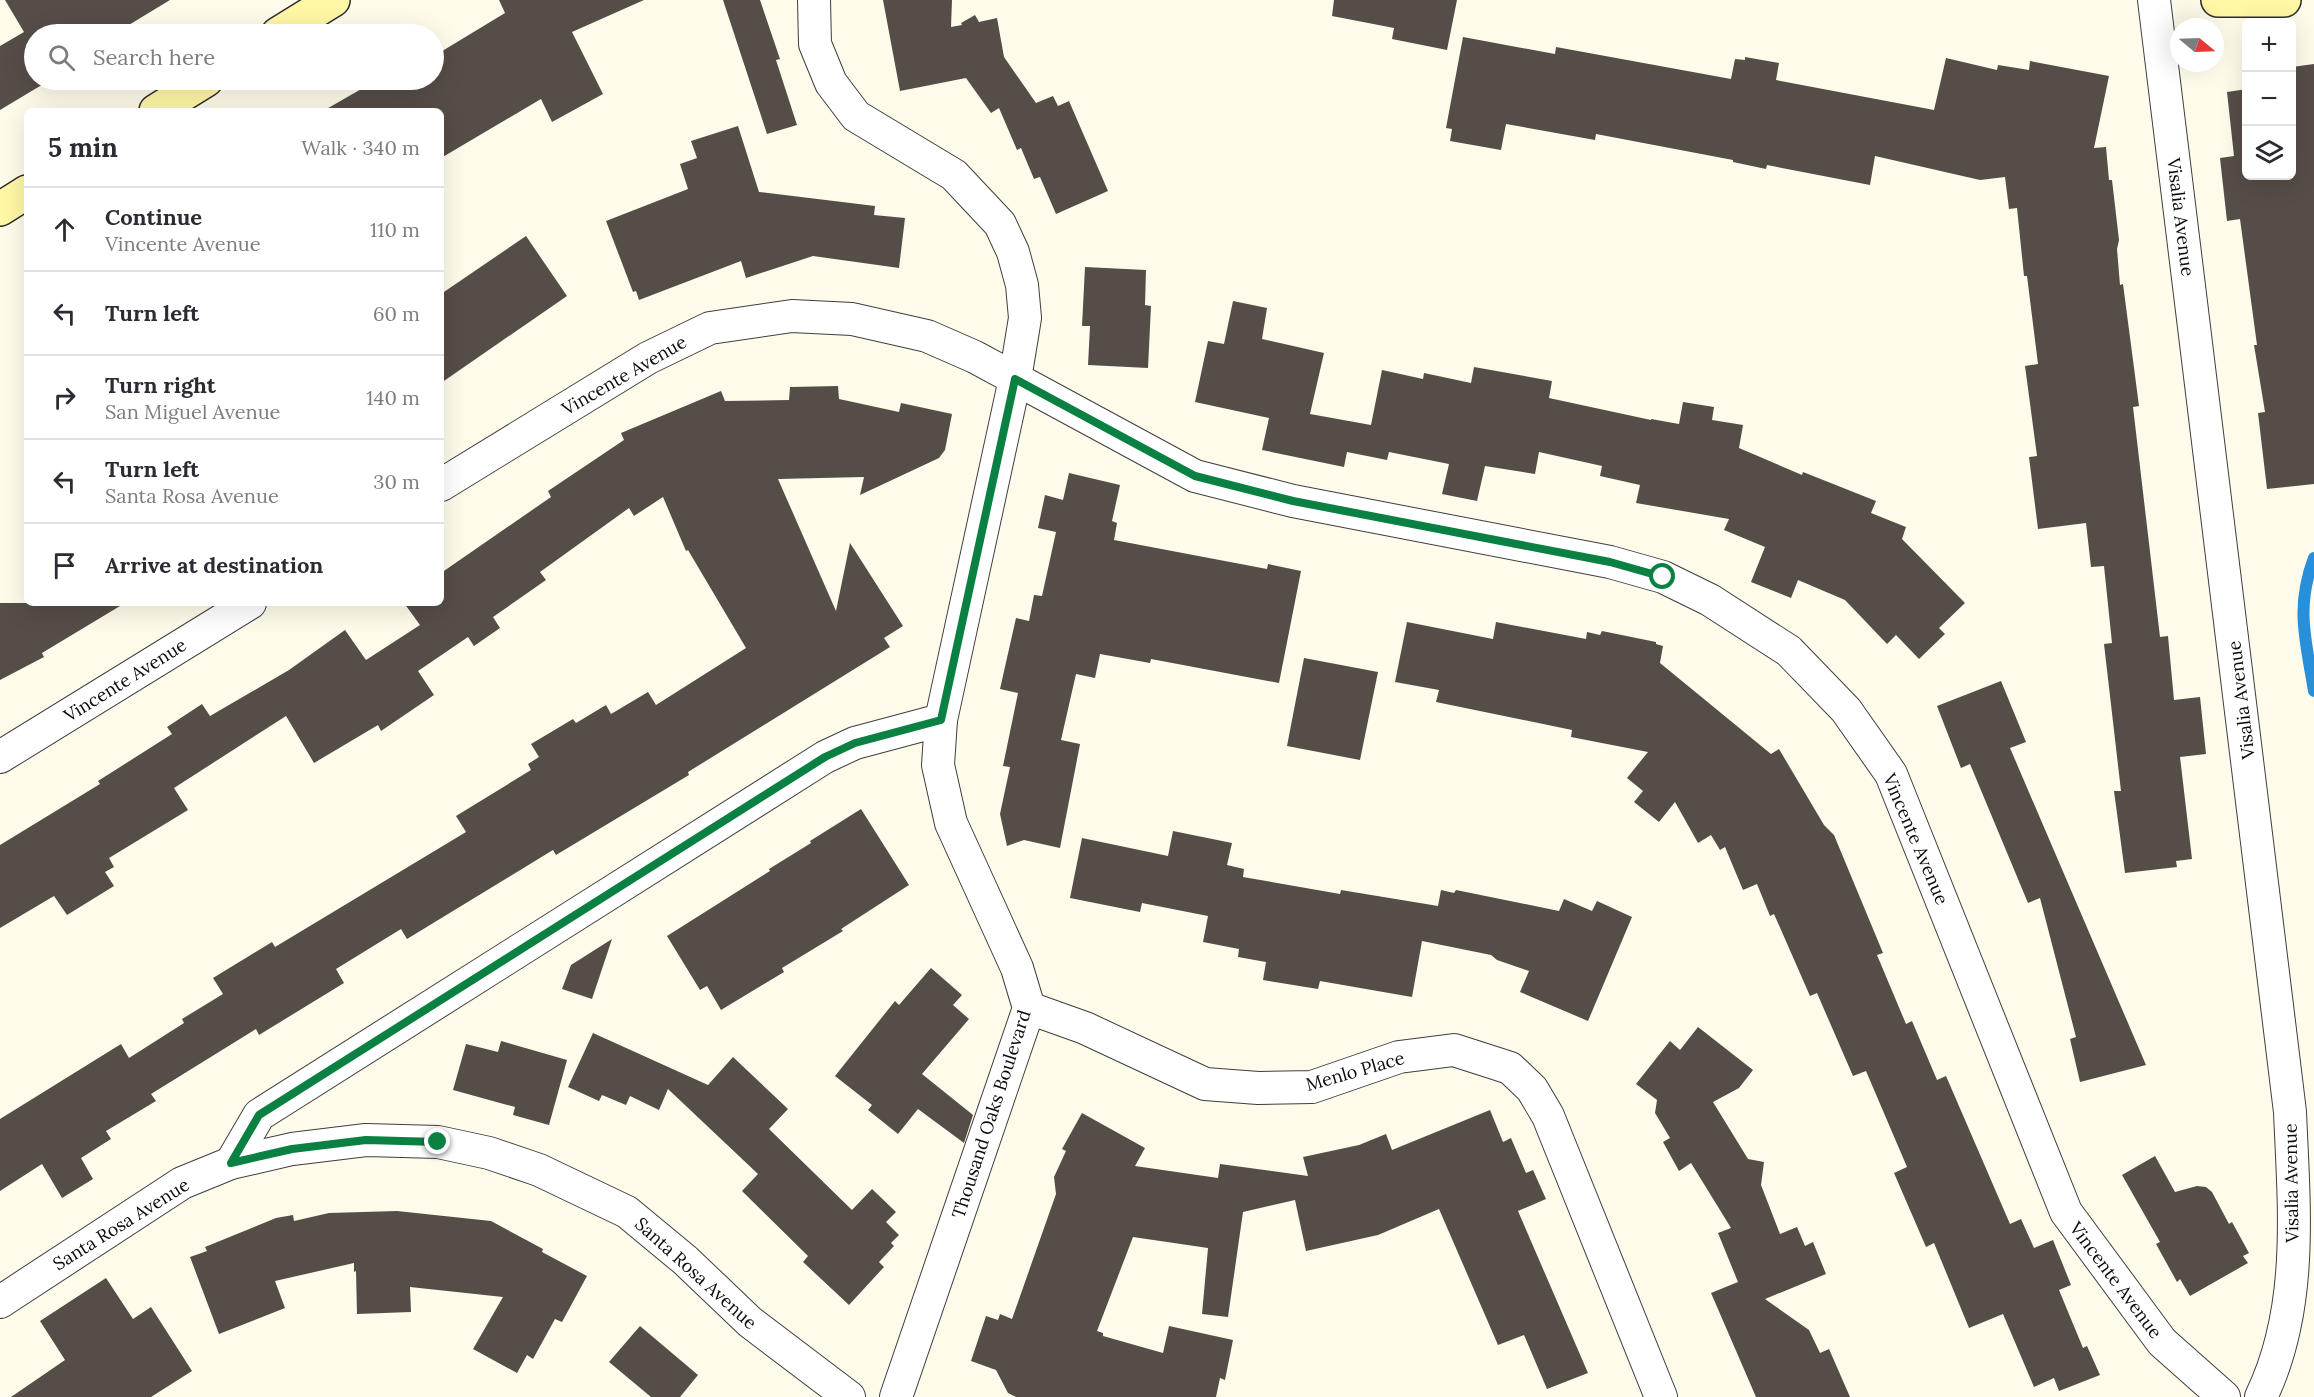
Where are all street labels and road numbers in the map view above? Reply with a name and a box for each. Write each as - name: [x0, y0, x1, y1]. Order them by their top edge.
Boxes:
- street label: Visalia Avenue: [2162, 155, 2200, 278]
- street label: Vincente Avenue: [557, 330, 691, 420]
- street label: Vincente Avenue: [59, 633, 191, 727]
- street label: Visalia Avenue: [2222, 639, 2260, 762]
- street label: Vincente Avenue: [1878, 769, 1954, 908]
- street label: Thousand Oaks Boulevard: [946, 1007, 1036, 1221]
- street label: Menlo Place: [1303, 1046, 1407, 1096]
- street label: Visalia Avenue: [2278, 1123, 2304, 1244]
- street label: Santa Rosa Avenue: [49, 1173, 194, 1275]
- street label: Santa Rosa Avenue: [630, 1212, 762, 1334]
- street label: Vincente Avenue: [2064, 1216, 2167, 1343]

